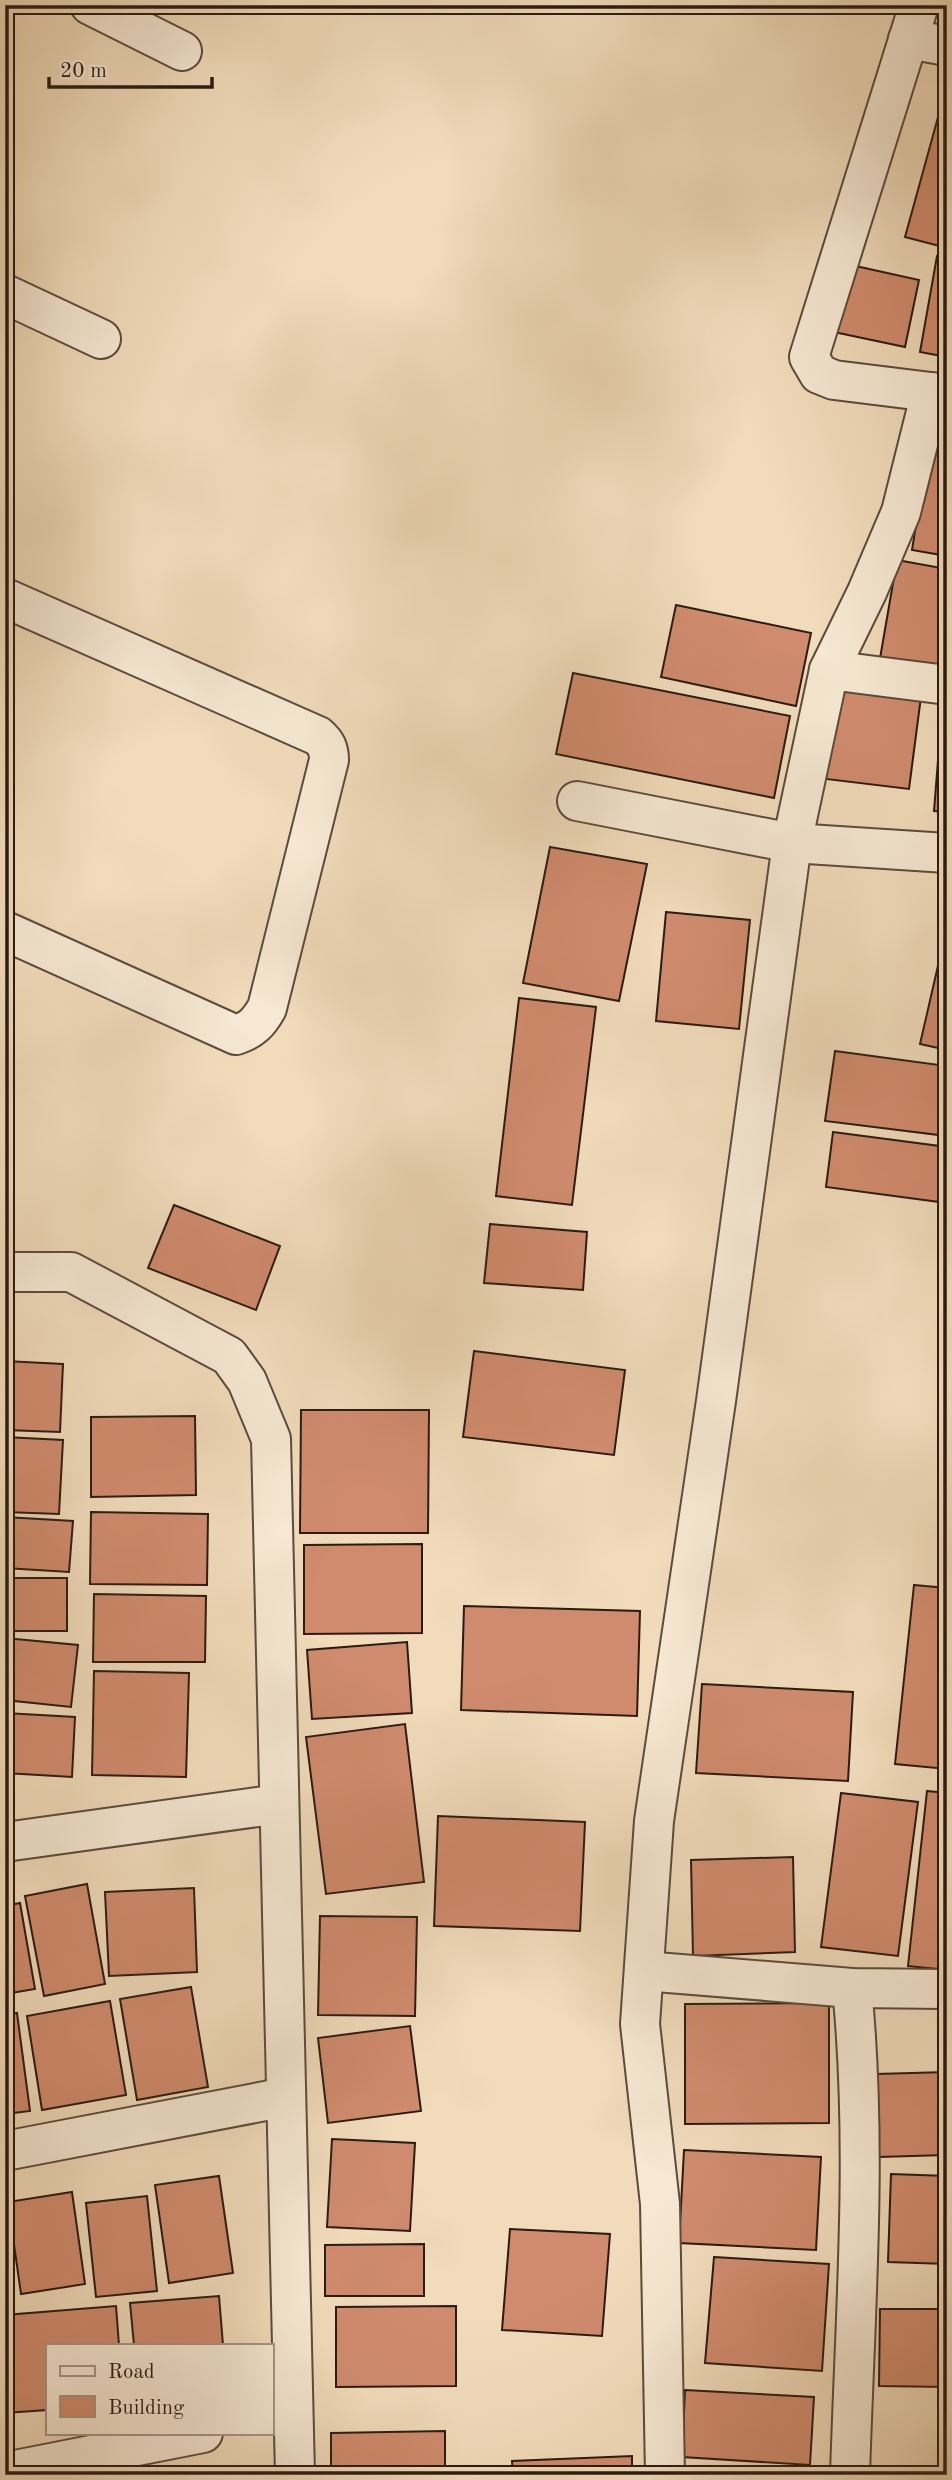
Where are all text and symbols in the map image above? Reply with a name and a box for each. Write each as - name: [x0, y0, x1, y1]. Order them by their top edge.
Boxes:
- scale bar: [49, 46, 212, 90]
- text: 20 m: [60, 61, 107, 82]
- legend: [46, 2344, 273, 2434]
- text: Road: [108, 2362, 155, 2383]
- text: Building: [108, 2398, 185, 2419]

